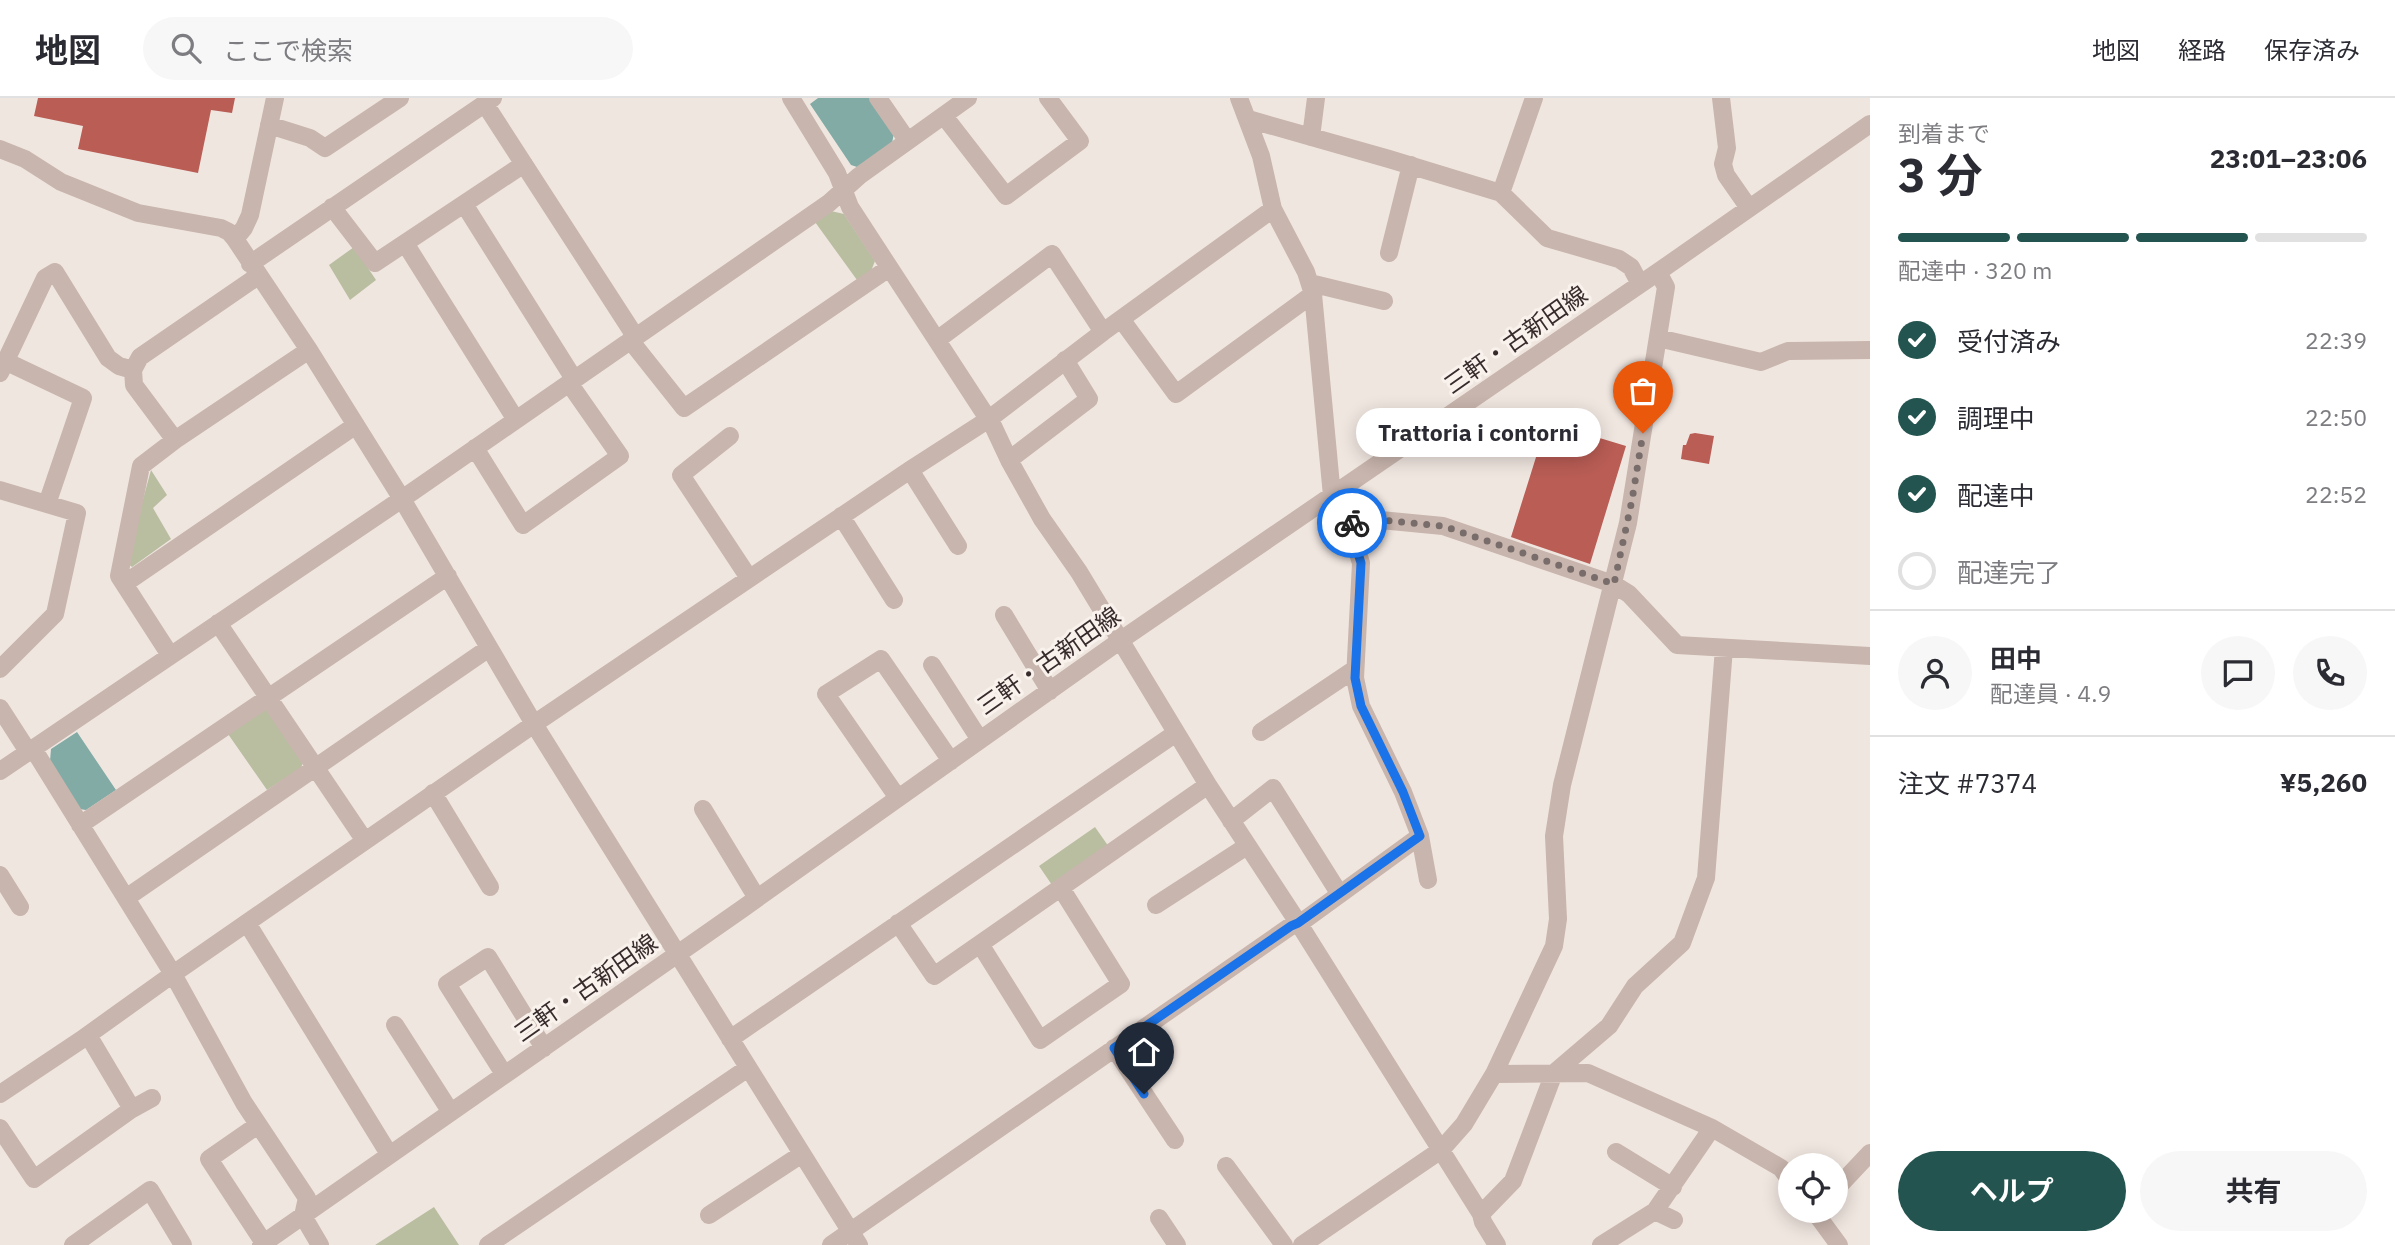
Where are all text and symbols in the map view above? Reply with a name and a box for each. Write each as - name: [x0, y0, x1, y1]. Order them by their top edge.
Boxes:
- search box: [143, 17, 633, 80]
- text: 地図: [35, 28, 101, 71]
- icon: search: [167, 29, 205, 67]
- text: ここで検索: [223, 33, 353, 67]
- text: 地図: [2092, 34, 2140, 66]
- text: 経路: [2178, 34, 2226, 66]
- text: 保存済み: [2264, 34, 2360, 66]
- text: 到着まで: [1898, 118, 1990, 148]
- text: 23:01–23:06: [2210, 141, 2367, 175]
- text: 3 分: [1898, 145, 1982, 205]
- text: 配達中 · 320 m: [1898, 255, 2052, 285]
- street label: 三軒・古新田線: [1437, 278, 1593, 400]
- icon: check: [1898, 321, 1936, 359]
- text: 受付済み: [1957, 324, 2061, 358]
- text: 22:39: [2305, 325, 2367, 355]
- pin: [1613, 361, 1673, 433]
- icon: bag: [1624, 372, 1662, 410]
- icon: check: [1898, 398, 1936, 436]
- text: 調理中: [1957, 401, 2035, 435]
- text: 22:50: [2305, 402, 2367, 432]
- callout: Trattoria i contorni: [1356, 408, 1601, 458]
- text: Trattoria i contorni: [1378, 417, 1579, 447]
- icon: check: [1898, 475, 1936, 513]
- text: 配達中: [1957, 478, 2035, 512]
- text: 22:52: [2305, 479, 2367, 509]
- courier: [1317, 488, 1387, 558]
- icon: bike: [1333, 504, 1371, 542]
- text: 配達完了: [1957, 555, 2061, 589]
- street label: 三軒・古新田線: [970, 599, 1126, 721]
- button: person: [1898, 636, 1972, 710]
- button: chat: [2201, 636, 2275, 710]
- button: phone: [2293, 636, 2367, 710]
- text: 田中: [1990, 641, 2042, 675]
- text: 配達員 · 4.9: [1990, 678, 2111, 708]
- text: ¥5,260: [2280, 765, 2367, 799]
- text: 注文 #7374: [1898, 766, 2037, 800]
- street label: 三軒・古新田線: [507, 926, 663, 1048]
- pin: [1114, 1022, 1174, 1094]
- icon: home: [1125, 1033, 1163, 1071]
- button: ヘルプ: [1898, 1151, 2126, 1231]
- button: 共有: [2140, 1151, 2367, 1231]
- map controls: [1778, 1153, 1848, 1223]
- button: locate: [1778, 1153, 1848, 1223]

